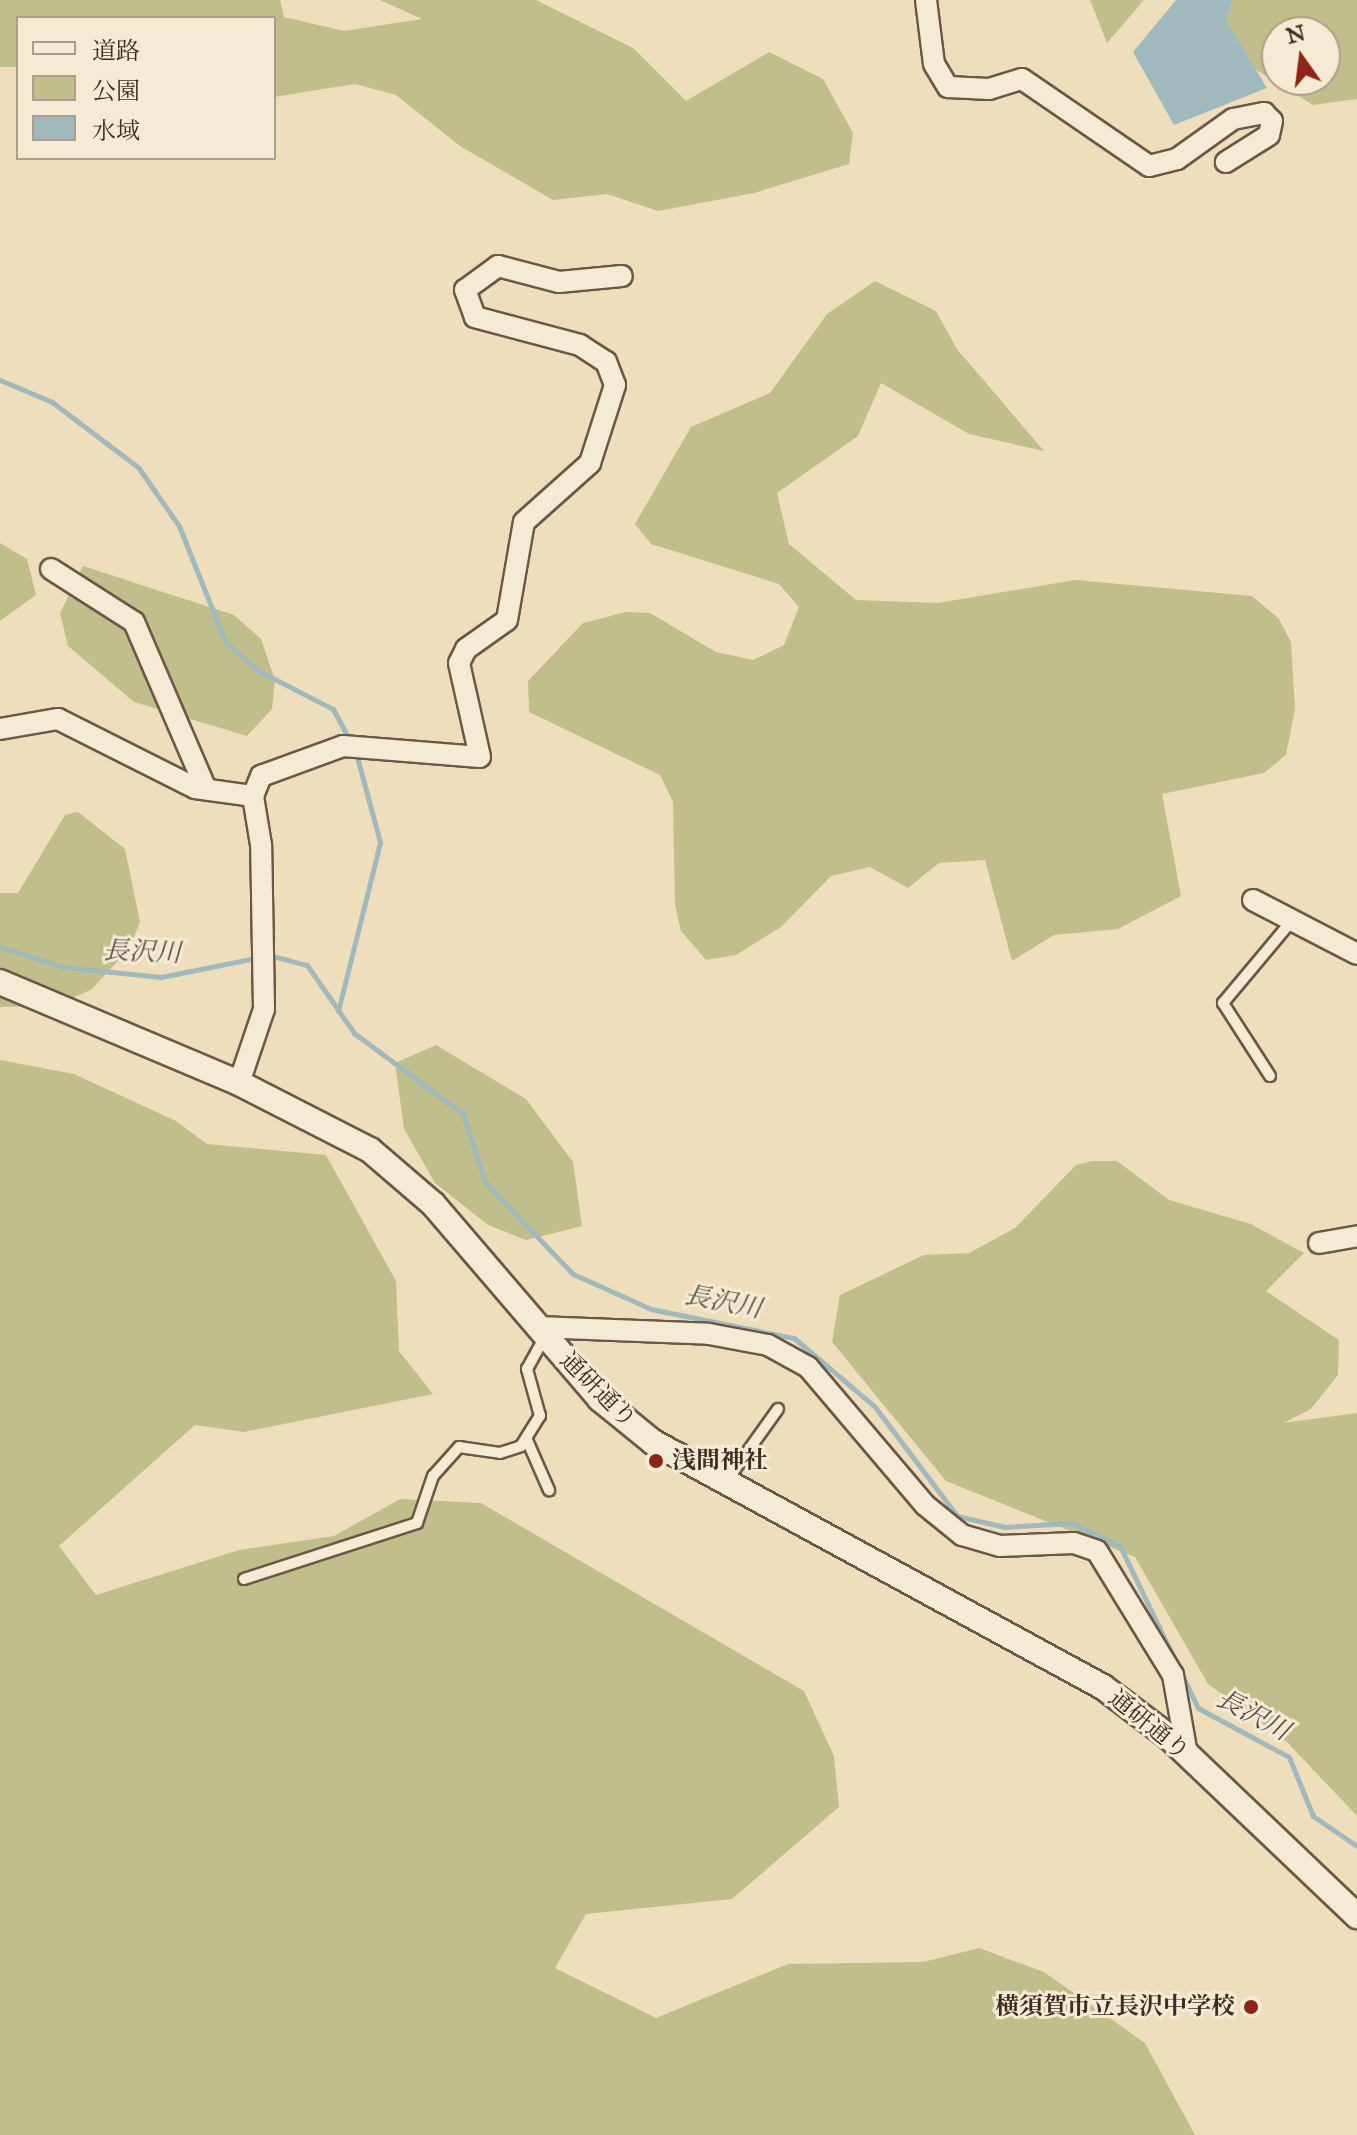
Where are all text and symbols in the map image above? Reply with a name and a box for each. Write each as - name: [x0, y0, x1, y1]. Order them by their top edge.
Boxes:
- legend: [16, 16, 276, 160]
- north arrow: [1261, 16, 1341, 96]
- text: N: [1283, 19, 1308, 50]
- text: 道路: [92, 36, 140, 66]
- text: 公園: [92, 76, 140, 106]
- text: 水域: [92, 116, 140, 146]
- water label: 長沢川: [102, 935, 182, 969]
- water label: 長沢川: [682, 1279, 764, 1325]
- street label: 通研通り: [554, 1346, 642, 1434]
- place label: 浅間神社: [672, 1447, 768, 1475]
- marker: 浅間神社: [647, 1452, 665, 1470]
- water label: 長沢川: [1211, 1683, 1295, 1747]
- street label: 通研通り: [1103, 1684, 1195, 1766]
- place label: 横須賀市立長沢中学校: [995, 1993, 1235, 2021]
- marker: 横須賀市立長沢中学校: [1242, 1998, 1260, 2016]

